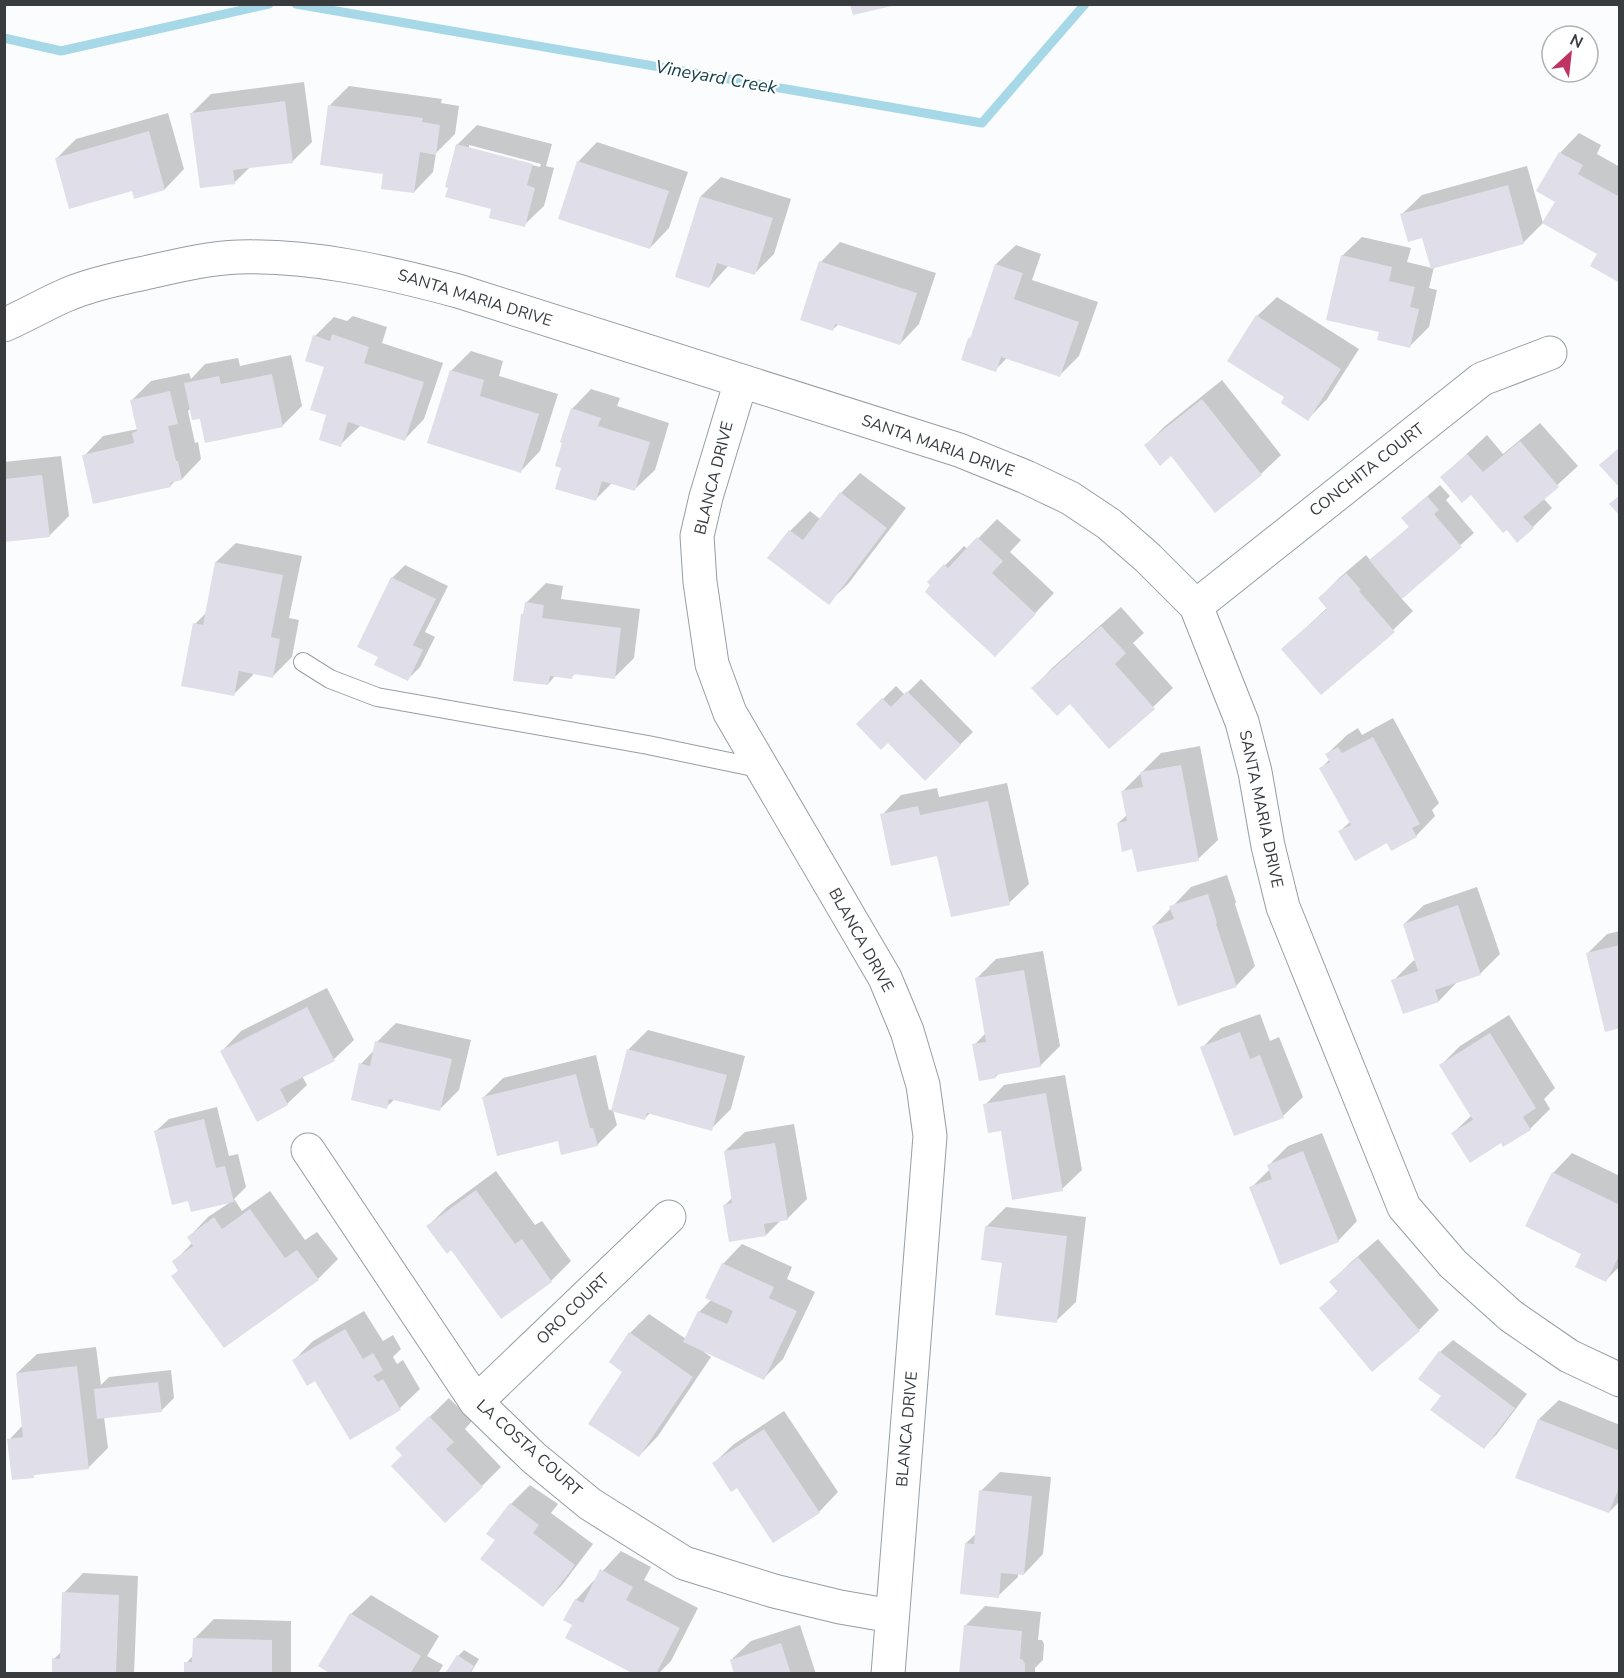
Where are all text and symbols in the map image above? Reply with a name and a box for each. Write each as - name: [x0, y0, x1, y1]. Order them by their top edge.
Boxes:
- north arrow: [1540, 24, 1600, 84]
- text: N: [1566, 29, 1587, 54]
- water label: Vineyard Creek: [653, 55, 780, 100]
- street label: SANTA MARIA DRIVE: [395, 264, 555, 332]
- street label: SANTA MARIA DRIVE: [859, 409, 1017, 483]
- street label: CONCHITA COURT: [1305, 418, 1429, 522]
- street label: BLANCA DRIVE: [689, 419, 739, 537]
- street label: SANTA MARIA DRIVE: [1234, 728, 1288, 890]
- street label: BLANCA DRIVE: [823, 884, 899, 996]
- street label: ORO COURT: [532, 1268, 615, 1349]
- street label: BLANCA DRIVE: [891, 1370, 923, 1488]
- street label: LA COSTA COURT: [471, 1395, 587, 1502]

